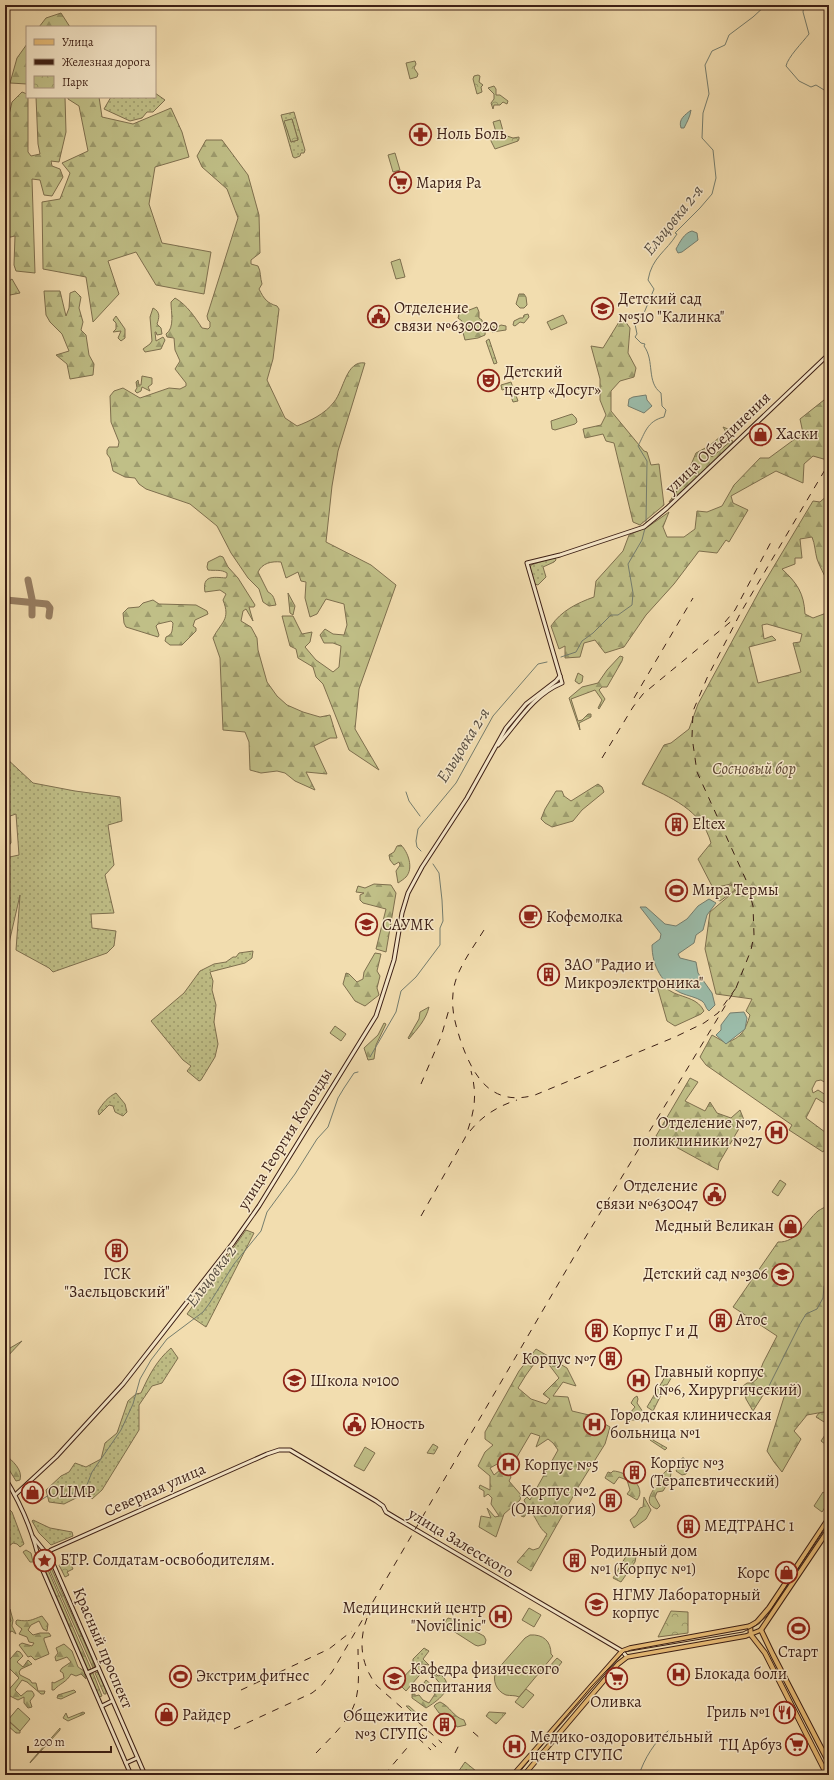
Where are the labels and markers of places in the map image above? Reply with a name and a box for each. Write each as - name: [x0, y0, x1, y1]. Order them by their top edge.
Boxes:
- pharmacy icon: Ноль Боль: [407, 121, 433, 147]
- place label: Ноль Боль: [436, 123, 507, 145]
- supermarket icon: Мария Ра: [387, 170, 413, 196]
- place label: Мария Ра: [416, 172, 482, 194]
- place label: Детский сад №510 "Калинка": [618, 288, 725, 328]
- school or university icon: Детский сад №510 "Калинка": [590, 295, 616, 321]
- place label: Отделение связи №630020: [394, 297, 498, 337]
- public building icon: Отделение связи №630020: [365, 304, 391, 330]
- place label: Детский центр «Досуг»: [504, 361, 601, 401]
- theatre icon: Детский центр «Досуг»: [476, 368, 502, 394]
- shop icon: Хаски: [747, 421, 773, 447]
- place label: Хаски: [776, 423, 818, 445]
- building icon: Eltex: [663, 811, 689, 837]
- place label: Eltex: [692, 813, 725, 835]
- sports icon: Мира Термы: [663, 877, 689, 903]
- place label: Мира Термы: [692, 879, 779, 901]
- cafe icon: Кофемолка: [518, 904, 544, 930]
- place label: Кофемолка: [546, 906, 624, 928]
- school or university icon: САУМК: [353, 912, 379, 938]
- place label: САУМК: [382, 914, 435, 936]
- place label: ЗАО "Радио и Микроэлектроника": [564, 954, 704, 994]
- building icon: ЗАО "Радио и Микроэлектроника": [536, 961, 562, 987]
- place label: Отделение №7, поликлиники №27: [633, 1112, 762, 1152]
- hospital icon: Отделение №7, поликлиники №27: [764, 1119, 790, 1145]
- place label: Отделение связи №630047: [596, 1175, 698, 1215]
- public building icon: Отделение связи №630047: [701, 1182, 727, 1208]
- shop icon: Медный Великан: [777, 1213, 803, 1239]
- place label: Медный Великан: [654, 1215, 774, 1237]
- building icon: ГСК "Заельцовский": [104, 1238, 130, 1264]
- school or university icon: Детский сад №306: [770, 1261, 796, 1287]
- place label: ГСК "Заельцовский": [64, 1263, 170, 1303]
- place label: Детский сад №306: [643, 1263, 768, 1285]
- building icon: Атос: [708, 1307, 734, 1333]
- place label: Атос: [735, 1309, 768, 1331]
- building icon: Корпус Г и Д: [584, 1318, 610, 1344]
- place label: Корпус Г и Д: [612, 1320, 698, 1342]
- building icon: Корпус №7: [598, 1346, 624, 1372]
- place label: Корпус №7: [522, 1348, 596, 1370]
- place label: Главный корпус (№6, Хирургический): [654, 1361, 802, 1401]
- school or university icon: Школа №100: [281, 1368, 307, 1394]
- hospital icon: Главный корпус (№6, Хирургический): [626, 1368, 652, 1394]
- place label: Школа №100: [310, 1370, 399, 1392]
- place label: Городская клиническая больница №1: [610, 1404, 772, 1444]
- public building icon: Юность: [342, 1411, 368, 1437]
- hospital icon: Городская клиническая больница №1: [581, 1411, 607, 1437]
- place label: Юность: [370, 1413, 424, 1435]
- hospital icon: Корпус №5: [495, 1452, 521, 1478]
- place label: Корпус №3 (Терапевтический): [650, 1452, 779, 1492]
- place label: Корпус №5: [524, 1454, 599, 1476]
- building icon: Корпус №3 (Терапевтический): [622, 1459, 648, 1485]
- shop icon: OLIMP: [20, 1479, 46, 1505]
- place label: Корпус №2 (Онкология): [511, 1480, 596, 1520]
- place label: OLIMP: [48, 1481, 95, 1503]
- building icon: Корпус №2 (Онкология): [598, 1487, 624, 1513]
- building icon: МЕДТРАНС 1: [675, 1513, 701, 1539]
- place label: МЕДТРАНС 1: [704, 1515, 795, 1537]
- place label: Родильный дом №1 (Корпус №1): [590, 1540, 698, 1580]
- place icon: БТР. Солдатам-освободителям.: [32, 1547, 58, 1573]
- building icon: Родильный дом №1 (Корпус №1): [562, 1547, 588, 1573]
- place label: БТР. Солдатам-освободителям.: [60, 1549, 275, 1571]
- shop icon: Корс: [773, 1560, 799, 1586]
- place label: Корс: [737, 1562, 770, 1584]
- place label: НГМУ Лабораторный корпус: [612, 1584, 761, 1624]
- school or university icon: НГМУ Лабораторный корпус: [583, 1591, 609, 1617]
- place label: Медицинский центр "Noviclinic": [342, 1597, 486, 1637]
- hospital icon: Медицинский центр "Noviclinic": [488, 1604, 514, 1630]
- sports icon: Старт: [785, 1616, 811, 1642]
- place label: Старт: [778, 1641, 818, 1663]
- place label: Кафедра физического воспитания: [410, 1658, 559, 1698]
- hospital icon: Блокада боли: [666, 1661, 692, 1687]
- sports icon: Экстрим фитнес: [167, 1663, 193, 1689]
- place label: Блокада боли: [694, 1663, 787, 1685]
- place label: Экстрим фитнес: [196, 1665, 309, 1687]
- school or university icon: Кафедра физического воспитания: [382, 1665, 408, 1691]
- supermarket icon: Оливка: [603, 1665, 629, 1691]
- place label: Оливка: [590, 1691, 642, 1713]
- restaurant icon: Гриль №1: [772, 1699, 798, 1725]
- place label: Гриль №1: [706, 1701, 771, 1723]
- shop icon: Райдер: [154, 1702, 180, 1728]
- place label: Райдер: [182, 1704, 231, 1726]
- place label: Общежитие №3 СГУПС: [343, 1705, 428, 1745]
- building icon: Общежитие №3 СГУПС: [431, 1712, 457, 1738]
- place label: Медико-оздоровительный центр СГУПС: [530, 1726, 713, 1766]
- supermarket icon: ТЦ Арбуз: [784, 1732, 810, 1758]
- hospital icon: Медико-оздоровительный центр СГУПС: [502, 1733, 528, 1759]
- place label: ТЦ Арбуз: [719, 1734, 782, 1756]

